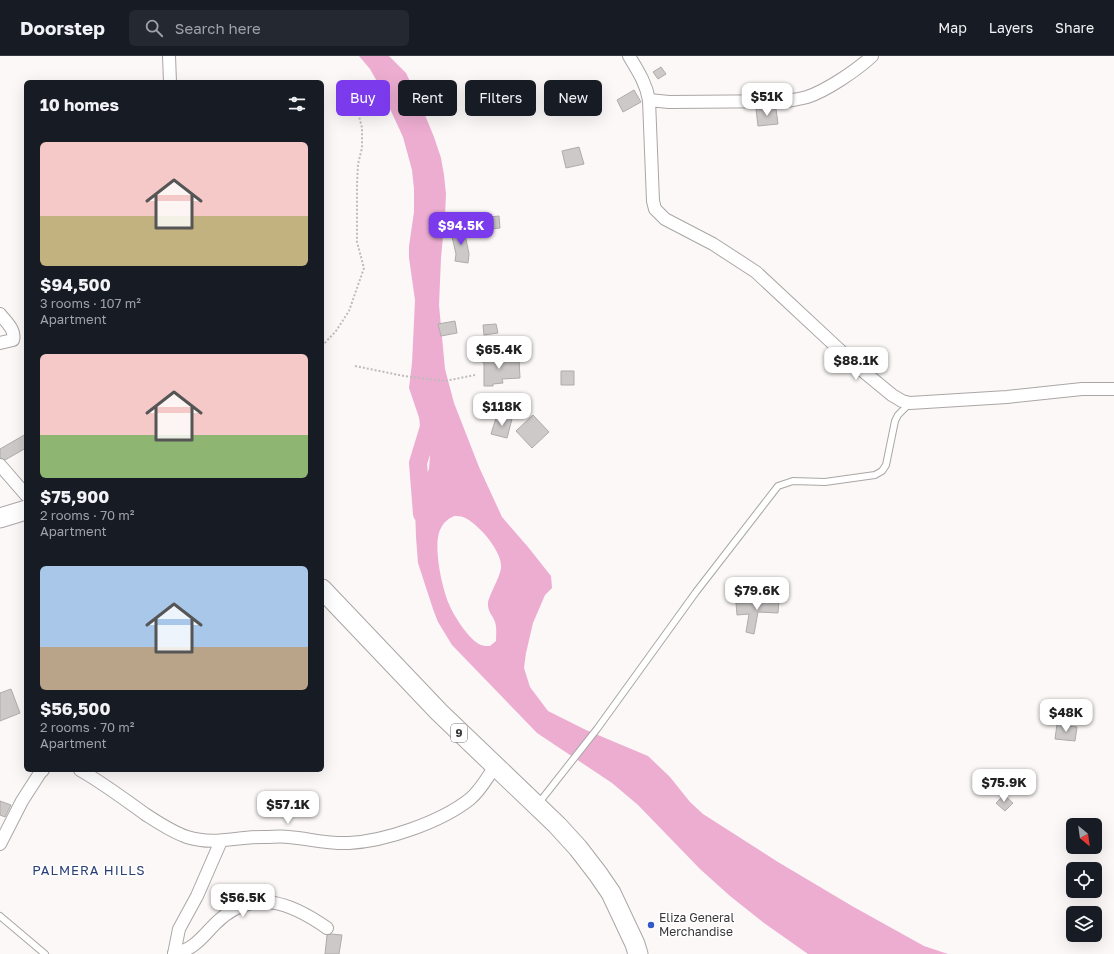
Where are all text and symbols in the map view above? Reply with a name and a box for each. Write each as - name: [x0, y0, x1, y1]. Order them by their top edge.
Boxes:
- search box: [129, 10, 409, 46]
- text: Doorstep: [20, 16, 105, 39]
- icon: search: [143, 17, 165, 39]
- text: Search here: [175, 19, 261, 37]
- text: Map: [938, 19, 967, 36]
- text: Layers: [989, 19, 1033, 36]
- text: Share: [1055, 19, 1094, 36]
- chip: Buy: [336, 80, 390, 116]
- chip: Rent: [398, 80, 457, 116]
- chip: Filters: [465, 80, 536, 116]
- chip: New: [544, 80, 602, 116]
- pin: $51K: [743, 83, 791, 117]
- text: $51K: [751, 88, 783, 104]
- icon: filters: [286, 93, 308, 115]
- text: 10 homes: [40, 94, 119, 115]
- icon: home: [138, 168, 210, 240]
- pin: $94.5K: [428, 212, 494, 246]
- text: $94.5K: [438, 217, 484, 233]
- text: $94,500: [40, 274, 111, 295]
- text: 3 rooms · 107 m²: [40, 295, 141, 311]
- text: Apartment: [40, 311, 107, 327]
- pin: $65.4K: [466, 336, 532, 370]
- text: $65.4K: [476, 341, 522, 357]
- pin: $88.1K: [823, 347, 889, 381]
- text: $88.1K: [833, 352, 879, 368]
- icon: home: [138, 380, 210, 452]
- pin: $118K: [474, 393, 530, 427]
- text: $118K: [482, 398, 522, 414]
- text: $75,900: [40, 486, 109, 507]
- text: 2 rooms · 70 m²: [40, 507, 135, 523]
- text: Apartment: [40, 523, 107, 539]
- pin: $79.6K: [724, 577, 790, 611]
- text: $79.6K: [734, 582, 780, 598]
- icon: home: [138, 592, 210, 664]
- text: $56,500: [40, 698, 110, 719]
- pin: $48K: [1042, 699, 1090, 733]
- text: $48K: [1049, 704, 1083, 720]
- text: 2 rooms · 70 m²: [40, 719, 135, 735]
- road number: 9: [451, 724, 467, 742]
- text: Apartment: [40, 735, 107, 751]
- pin: $75.9K: [971, 769, 1037, 803]
- text: $75.9K: [981, 774, 1027, 790]
- pin: $57.1K: [255, 791, 321, 825]
- text: $57.1K: [266, 796, 310, 812]
- north arrow: [1066, 818, 1102, 854]
- map controls: [1066, 818, 1102, 942]
- district label: PALMERA HILLS: [32, 862, 146, 878]
- button: locate: [1066, 862, 1102, 898]
- pin: $56.5K: [210, 884, 276, 918]
- text: $56.5K: [220, 889, 266, 905]
- button: layers: [1066, 906, 1102, 942]
- place label: Eliza General Merchandise: [659, 910, 734, 939]
- marker: Eliza General Merchandise: [646, 920, 656, 930]

